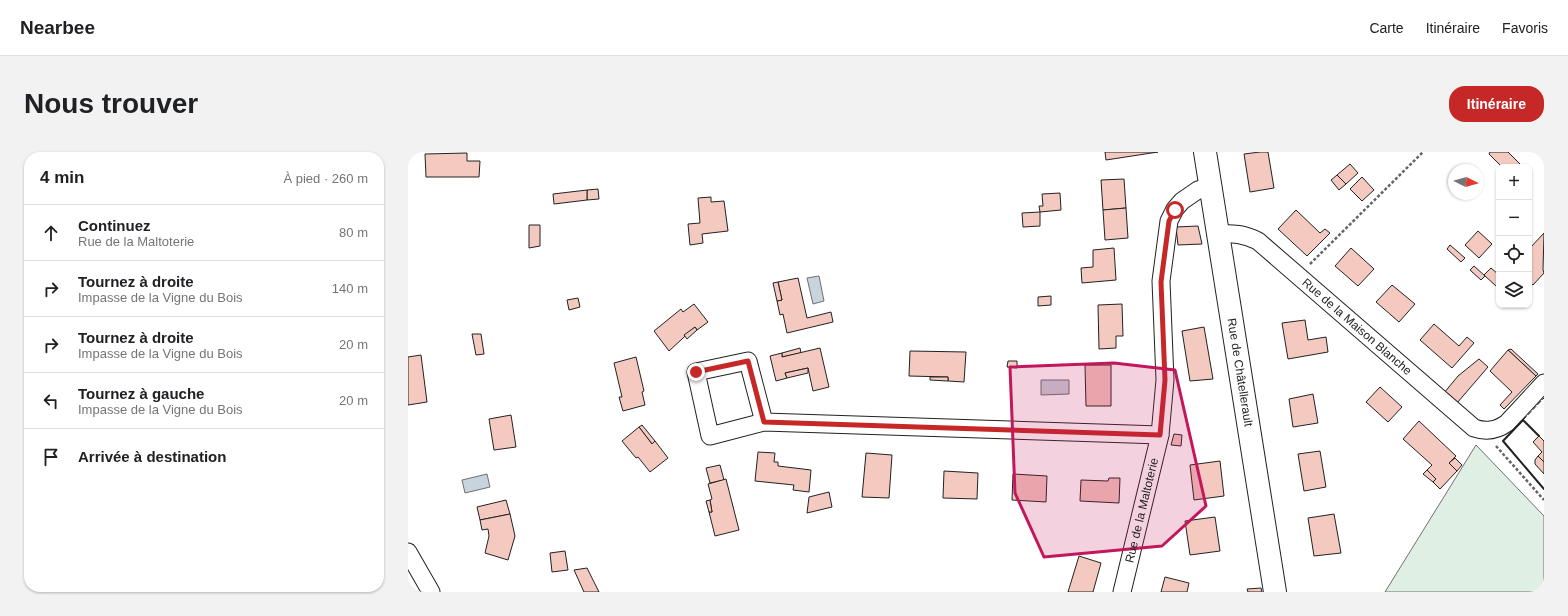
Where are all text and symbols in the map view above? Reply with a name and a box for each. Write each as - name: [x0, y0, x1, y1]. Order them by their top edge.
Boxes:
- text: Nearbee: [20, 17, 95, 38]
- text: Carte: [1369, 20, 1404, 36]
- text: Itinéraire: [1426, 20, 1480, 36]
- text: Favoris: [1502, 20, 1548, 36]
- button: Itinéraire: [1449, 86, 1544, 122]
- text: Nous trouver: [24, 88, 198, 119]
- north arrow: [1448, 164, 1484, 200]
- map controls: [1496, 164, 1532, 308]
- button: +: [1496, 164, 1532, 200]
- text: 4 min: [40, 168, 84, 187]
- text: À pied · 260 m: [283, 171, 368, 186]
- button: −: [1496, 200, 1532, 236]
- route start: [1166, 201, 1184, 219]
- text: Continuez: [78, 217, 151, 234]
- icon: ahead: [40, 222, 62, 244]
- text: 80 m: [339, 225, 368, 240]
- text: Rue de la Maltoterie: [78, 234, 194, 249]
- button: locate: [1496, 236, 1532, 272]
- button: layers: [1496, 272, 1532, 308]
- text: Tournez à droite: [78, 273, 194, 290]
- street label: Rue de la Maison Blanche: [1299, 275, 1415, 378]
- icon: right: [40, 278, 62, 300]
- text: 140 m: [332, 281, 368, 296]
- text: Impasse de la Vigne du Bois: [78, 290, 243, 305]
- street label: Rue de Châtellerault: [1225, 317, 1256, 428]
- text: Tournez à droite: [78, 329, 194, 346]
- icon: right: [40, 334, 62, 356]
- text: 20 m: [339, 337, 368, 352]
- text: Impasse de la Vigne du Bois: [78, 346, 243, 361]
- route end: [687, 363, 705, 381]
- text: Tournez à gauche: [78, 385, 204, 402]
- icon: left: [40, 390, 62, 412]
- text: 20 m: [339, 393, 368, 408]
- text: Impasse de la Vigne du Bois: [78, 402, 243, 417]
- icon: arrive: [40, 446, 62, 468]
- text: Arrivée à destination: [78, 448, 226, 465]
- street label: Rue de la Maltoterie: [1122, 456, 1161, 564]

